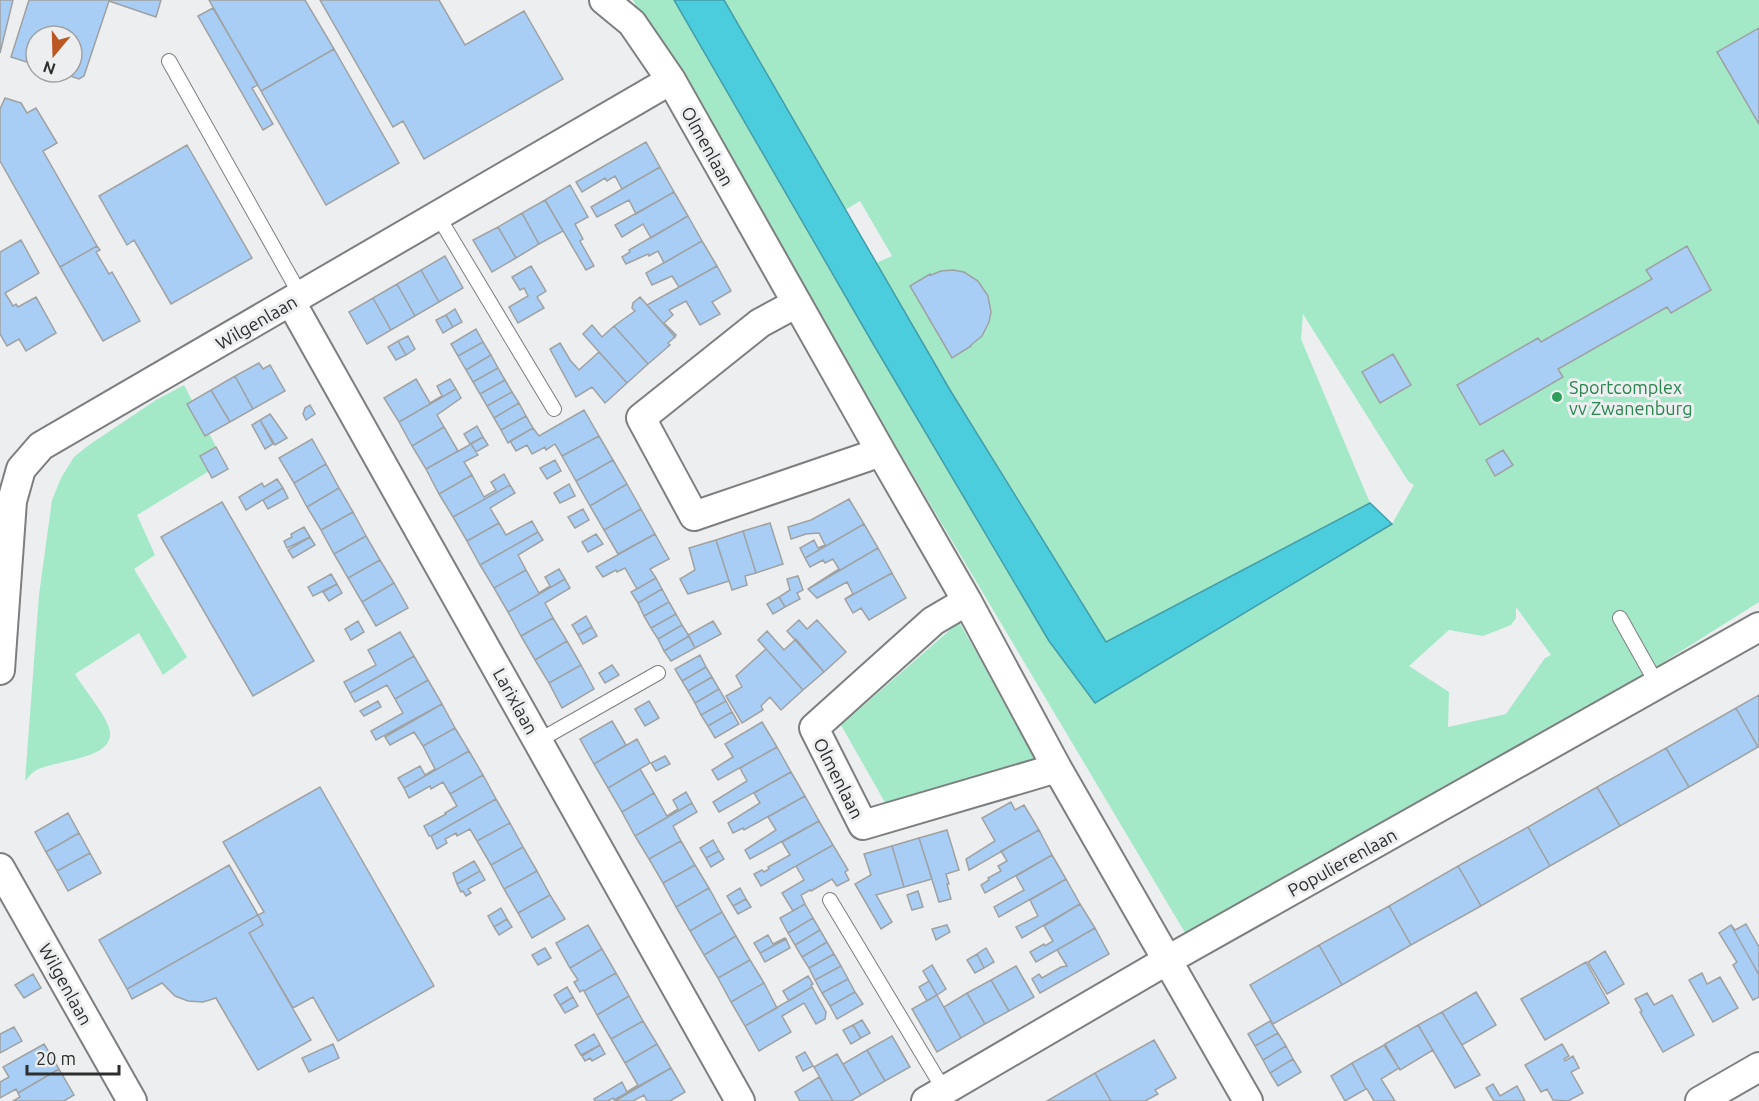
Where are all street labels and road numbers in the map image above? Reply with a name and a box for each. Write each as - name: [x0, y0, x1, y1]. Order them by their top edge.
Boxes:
- street label: Olmenlaan: [678, 103, 738, 189]
- street label: Wilgenlaan: [212, 291, 300, 353]
- street label: Larixlaan: [490, 665, 542, 737]
- street label: Olmenlaan: [810, 734, 868, 822]
- street label: Populierenlaan: [1284, 824, 1400, 900]
- street label: Wilgenlaan: [35, 940, 97, 1028]

